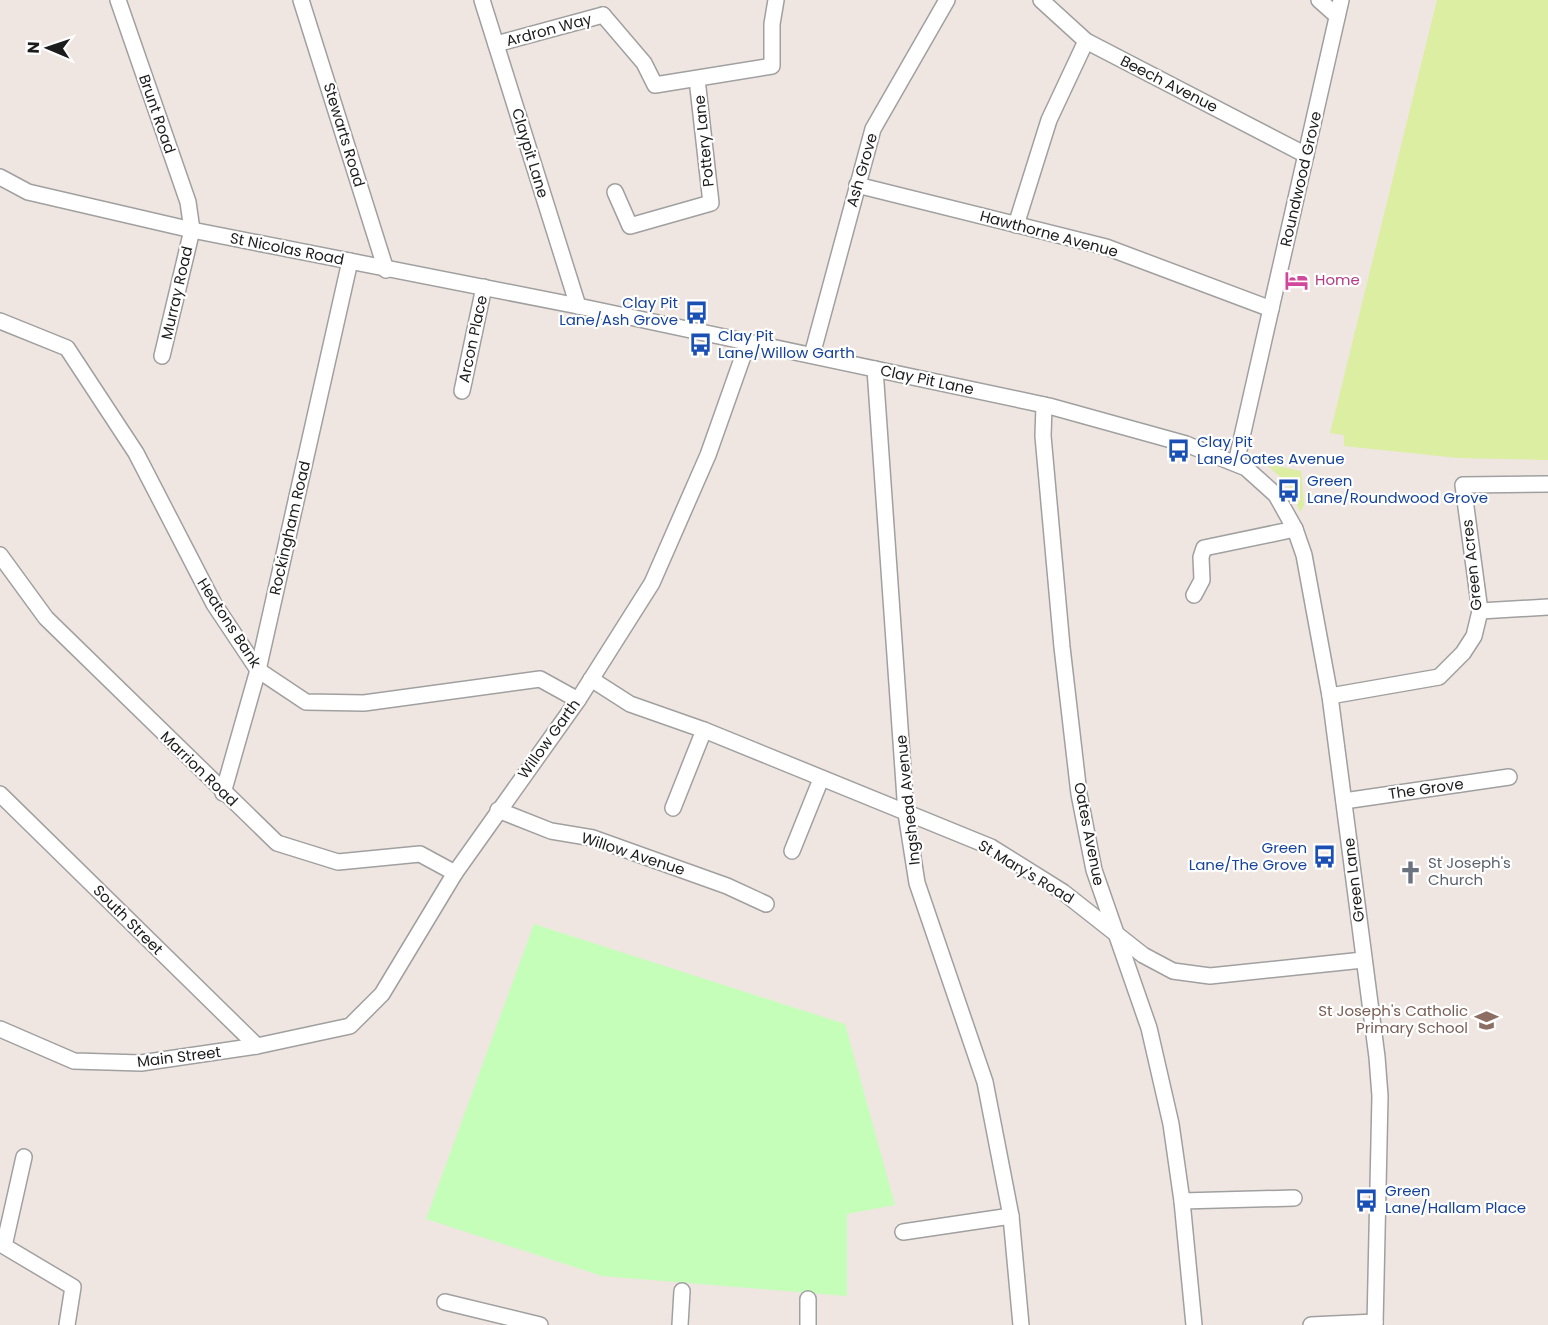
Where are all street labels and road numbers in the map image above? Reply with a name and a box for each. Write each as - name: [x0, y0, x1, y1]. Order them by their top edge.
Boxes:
- street label: Ardron Way: [504, 8, 595, 51]
- street label: Beech Avenue: [1117, 50, 1222, 117]
- street label: Brunt Road: [134, 71, 181, 156]
- street label: Stewarts Road: [319, 80, 370, 190]
- street label: Pottery Lane: [688, 94, 719, 188]
- street label: Claypit Lane: [507, 105, 554, 200]
- street label: Roundwood Grove: [1275, 109, 1326, 249]
- street label: Ash Grove: [841, 130, 882, 209]
- street label: Hawthorne Avenue: [978, 205, 1121, 262]
- street label: St Nicolas Road: [228, 227, 346, 270]
- street label: Murray Road: [156, 244, 197, 342]
- street label: Arcon Place: [453, 293, 492, 385]
- street label: Clay Pit Lane: [878, 359, 976, 400]
- street label: Rockingham Road: [264, 459, 315, 597]
- street label: Green Acres: [1456, 518, 1487, 612]
- street label: Heatons Bank: [193, 574, 266, 672]
- street label: Willow Garth: [512, 694, 585, 783]
- street label: Marrion Road: [156, 726, 243, 811]
- street label: Ingshead Avenue: [890, 734, 925, 866]
- street label: The Grove: [1387, 773, 1465, 804]
- street label: Oates Avenue: [1069, 780, 1110, 887]
- street label: Willow Avenue: [579, 827, 688, 880]
- street label: St Mary's Road: [974, 835, 1078, 909]
- street label: Green Lane: [1338, 837, 1369, 924]
- street label: South Street: [89, 880, 168, 959]
- street label: Main Street: [136, 1041, 222, 1072]

